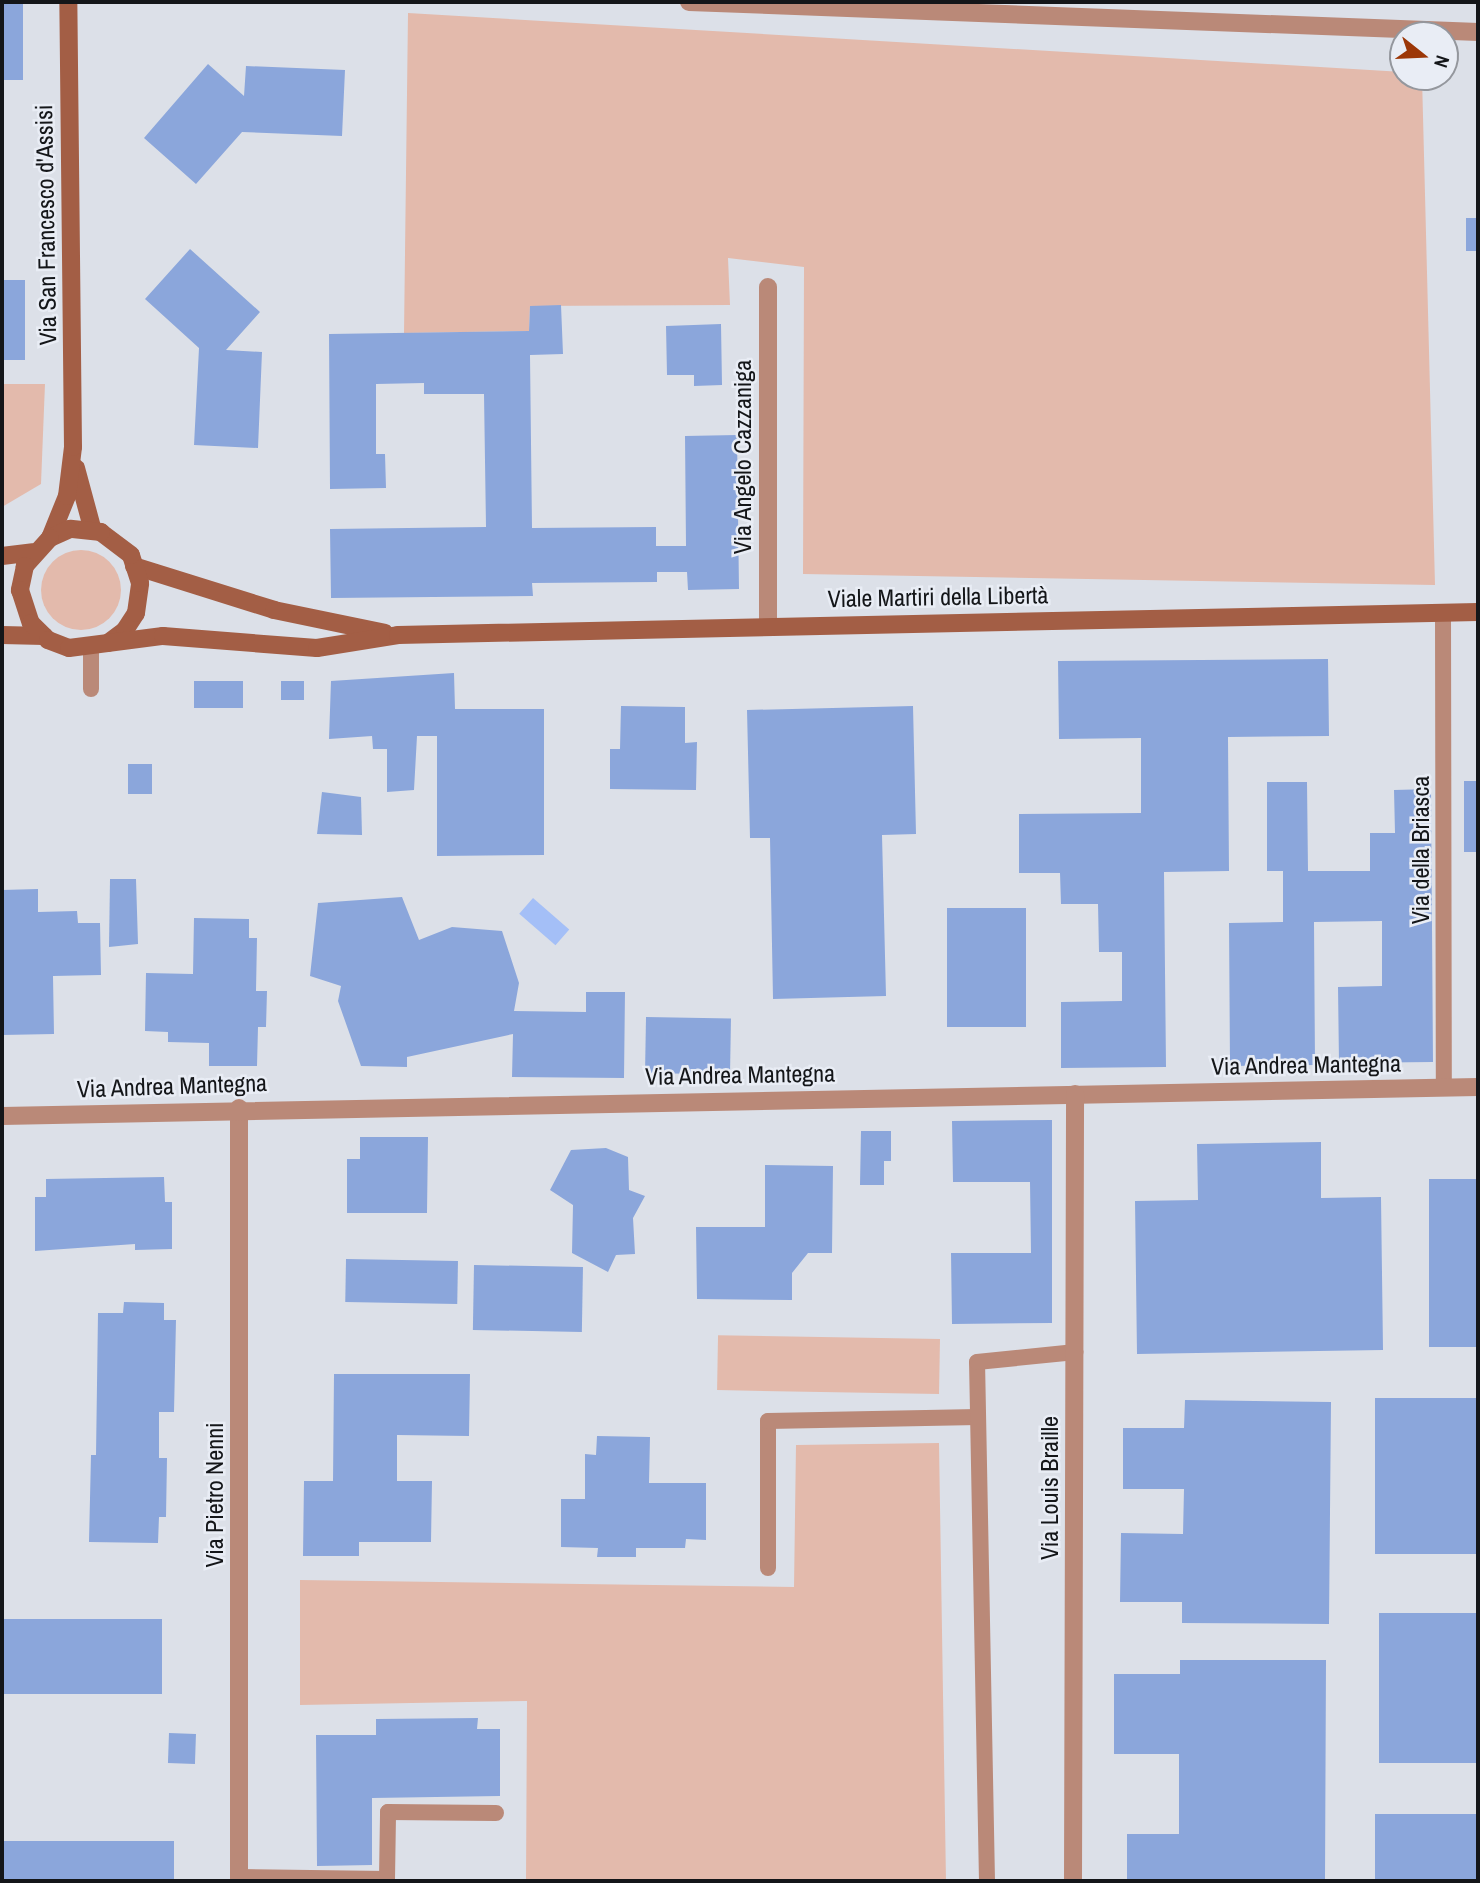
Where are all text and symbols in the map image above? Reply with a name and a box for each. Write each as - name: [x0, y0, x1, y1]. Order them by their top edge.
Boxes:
- north arrow: [1389, 21, 1459, 91]
- text: N: [1428, 53, 1456, 71]
- street label: Via San Francesco d'Assisi: [30, 104, 62, 346]
- street label: Via Angelo Cazzaniga: [729, 359, 757, 555]
- street label: Viale Martiri della Libertà: [827, 581, 1049, 613]
- street label: Via della Briasca: [1407, 776, 1435, 924]
- street label: Via Andrea Mantegna: [1210, 1049, 1402, 1081]
- street label: Via Andrea Mantegna: [644, 1059, 836, 1091]
- street label: Via Andrea Mantegna: [76, 1068, 268, 1104]
- street label: Via Louis Braille: [1036, 1416, 1064, 1560]
- street label: Via Pietro Nenni: [201, 1422, 229, 1568]

